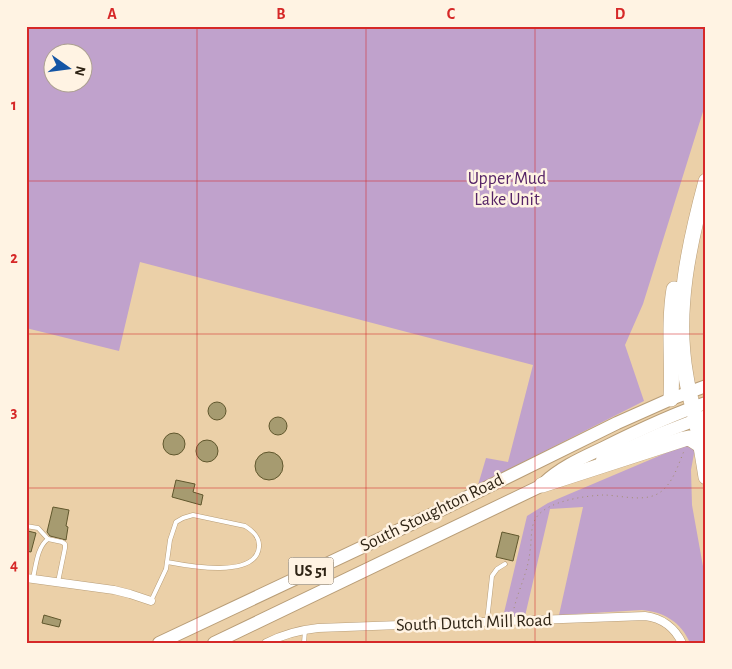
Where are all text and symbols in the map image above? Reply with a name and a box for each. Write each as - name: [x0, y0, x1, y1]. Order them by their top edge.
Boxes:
- text: A: [107, 6, 117, 22]
- text: B: [276, 6, 286, 22]
- text: C: [447, 6, 456, 22]
- text: D: [615, 6, 626, 22]
- north arrow: [42, 42, 92, 92]
- text: N: [72, 64, 88, 77]
- text: 1: [11, 97, 17, 113]
- park label: Upper Mud Lake Unit: [468, 170, 546, 209]
- text: 2: [10, 250, 18, 266]
- text: 3: [11, 404, 18, 420]
- street label: South Stoughton Road: [358, 471, 506, 555]
- text: 4: [10, 557, 18, 573]
- road number: US 51: [288, 558, 334, 584]
- street label: South Dutch Mill Road: [396, 611, 552, 635]

